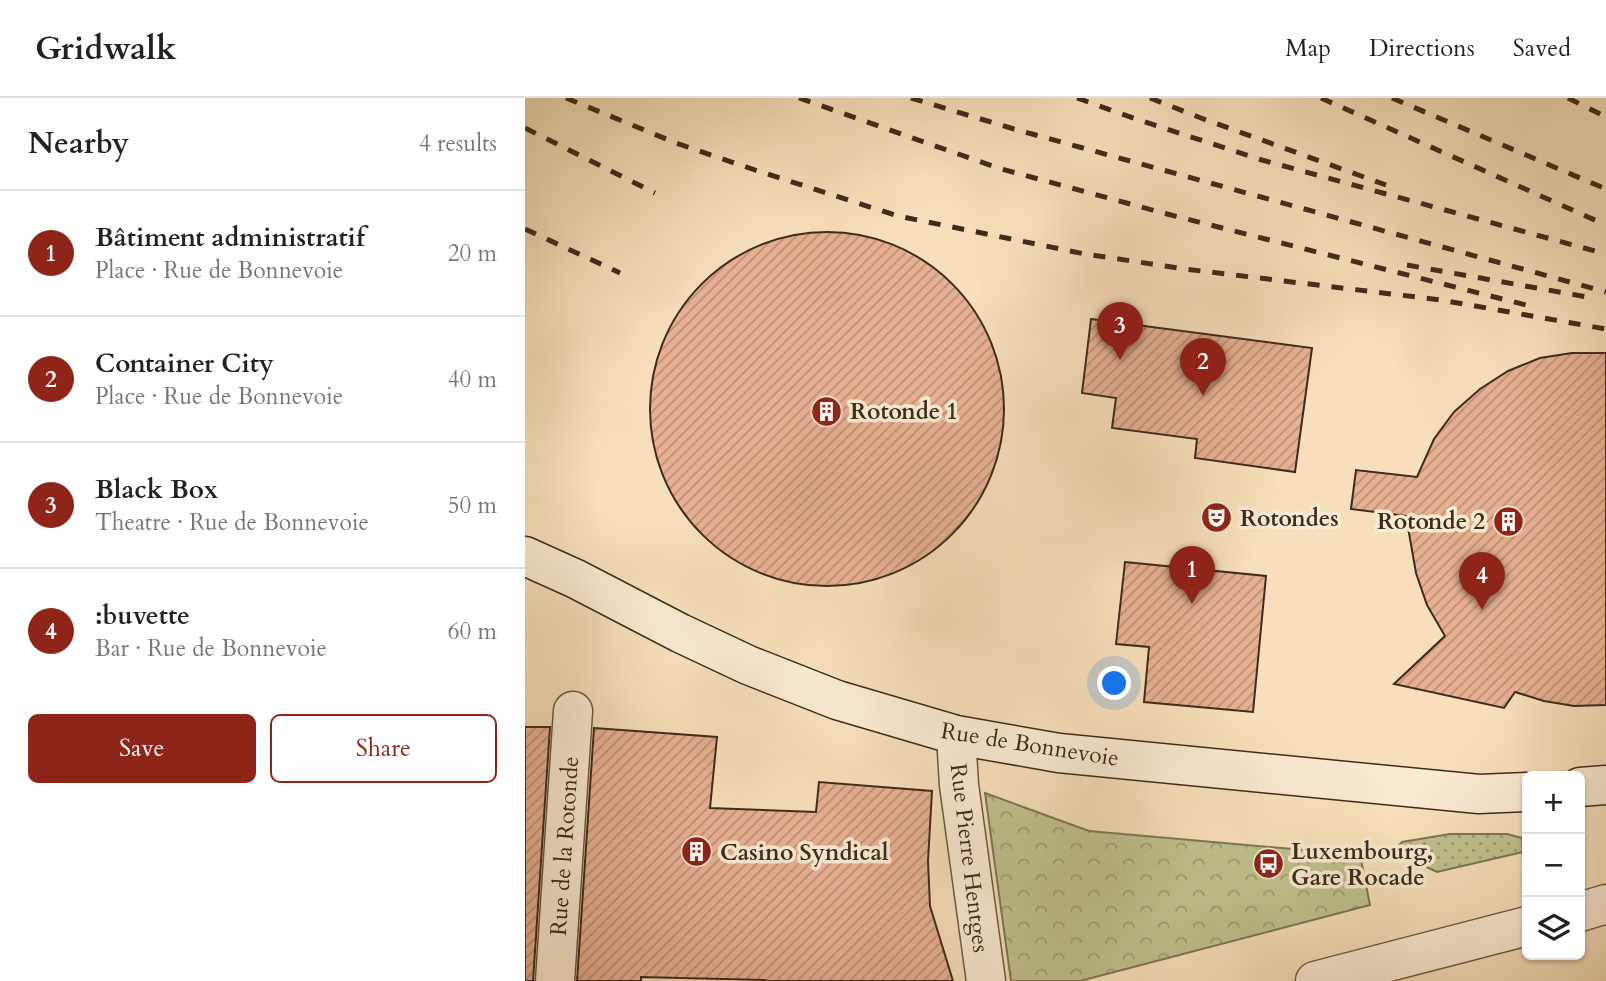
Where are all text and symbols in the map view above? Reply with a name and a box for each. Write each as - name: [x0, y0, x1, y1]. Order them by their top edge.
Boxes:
- text: Gridwalk: [35, 26, 177, 71]
- text: Map: [1285, 32, 1331, 65]
- text: Directions: [1369, 32, 1475, 65]
- text: Saved: [1513, 32, 1571, 65]
- text: Nearby: [28, 123, 129, 164]
- text: 4 results: [419, 128, 497, 159]
- text: Bâtiment administratif: [95, 220, 365, 255]
- text: 1: [45, 238, 57, 269]
- text: 20 m: [448, 238, 497, 269]
- text: Place · Rue de Bonnevoie: [95, 255, 343, 286]
- pin: 3: [1097, 302, 1143, 360]
- pin: 2: [1180, 338, 1226, 396]
- text: Container City: [95, 346, 274, 381]
- text: 2: [45, 364, 57, 395]
- text: 40 m: [448, 364, 497, 395]
- text: Place · Rue de Bonnevoie: [95, 381, 343, 412]
- building icon: Rotonde 1: [810, 394, 844, 428]
- place label: Rotonde 1: [850, 396, 958, 427]
- text: Black Box: [95, 472, 218, 507]
- text: 3: [45, 490, 57, 521]
- text: 50 m: [448, 490, 497, 521]
- theatre icon: Rotondes: [1200, 501, 1234, 535]
- place label: Rotondes: [1240, 503, 1339, 534]
- building icon: Rotonde 2: [1491, 504, 1525, 538]
- place label: Rotonde 2: [1377, 506, 1485, 537]
- text: Theatre · Rue de Bonnevoie: [95, 507, 369, 538]
- pin: 1: [1169, 546, 1215, 604]
- pin: 4: [1459, 552, 1505, 610]
- text: :buvette: [95, 598, 190, 633]
- text: 4: [45, 616, 57, 647]
- text: 60 m: [448, 616, 497, 647]
- text: Bar · Rue de Bonnevoie: [95, 633, 327, 664]
- your location: [1097, 666, 1131, 700]
- button: Save: [28, 714, 256, 783]
- button: Share: [270, 714, 497, 783]
- street label: Rue de Bonnevoie: [939, 715, 1121, 774]
- street label: Rue de la Rotonde: [543, 755, 586, 937]
- street label: Rue Pierre Hentges: [943, 762, 996, 954]
- map controls: [1522, 771, 1585, 960]
- button: +: [1522, 771, 1585, 834]
- button: −: [1522, 834, 1585, 897]
- building icon: Casino Syndical: [680, 835, 714, 869]
- place label: Luxembourg, Gare Rocade: [1291, 836, 1433, 893]
- place label: Casino Syndical: [720, 837, 889, 868]
- bus stop icon: Luxembourg, Gare Rocade: [1251, 847, 1285, 881]
- button: layers: [1522, 897, 1585, 960]

